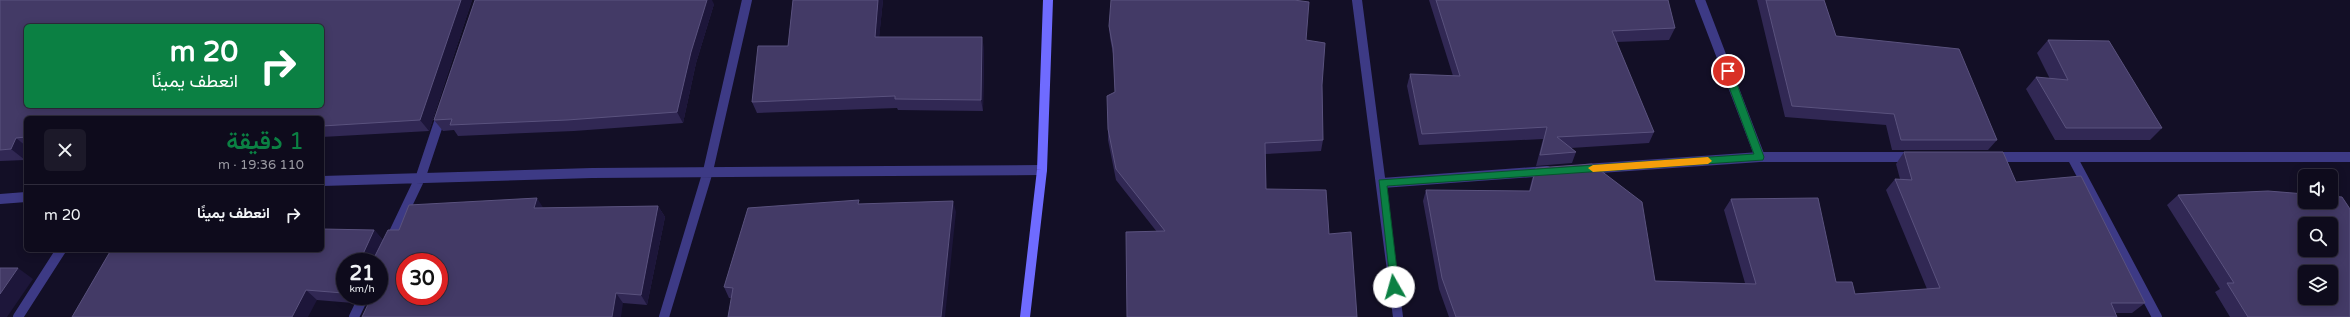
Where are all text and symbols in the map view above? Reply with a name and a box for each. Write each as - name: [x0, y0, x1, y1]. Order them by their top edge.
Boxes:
- text: 20 m: [170, 35, 238, 69]
- icon: right: [252, 40, 304, 92]
- pin: [1711, 54, 1745, 88]
- icon: arrive: [1717, 60, 1739, 82]
- text: انعطف يمينًا: [152, 70, 238, 92]
- text: 1 دقيقة: [226, 127, 304, 156]
- button: close: [44, 129, 86, 171]
- text: 110 m · 19:36: [218, 157, 304, 173]
- map controls: [2298, 169, 2338, 305]
- button: sound: [2298, 169, 2338, 209]
- text: انعطف يمينًا: [197, 204, 270, 222]
- icon: right: [282, 204, 304, 226]
- text: 20 m: [44, 206, 81, 224]
- button: search: [2298, 217, 2338, 257]
- speed limit sign: 30: [396, 253, 448, 305]
- text: 21: [349, 262, 375, 286]
- button: layers: [2298, 265, 2338, 305]
- position arrow: [1373, 266, 1415, 308]
- text: km/h: [349, 283, 375, 295]

